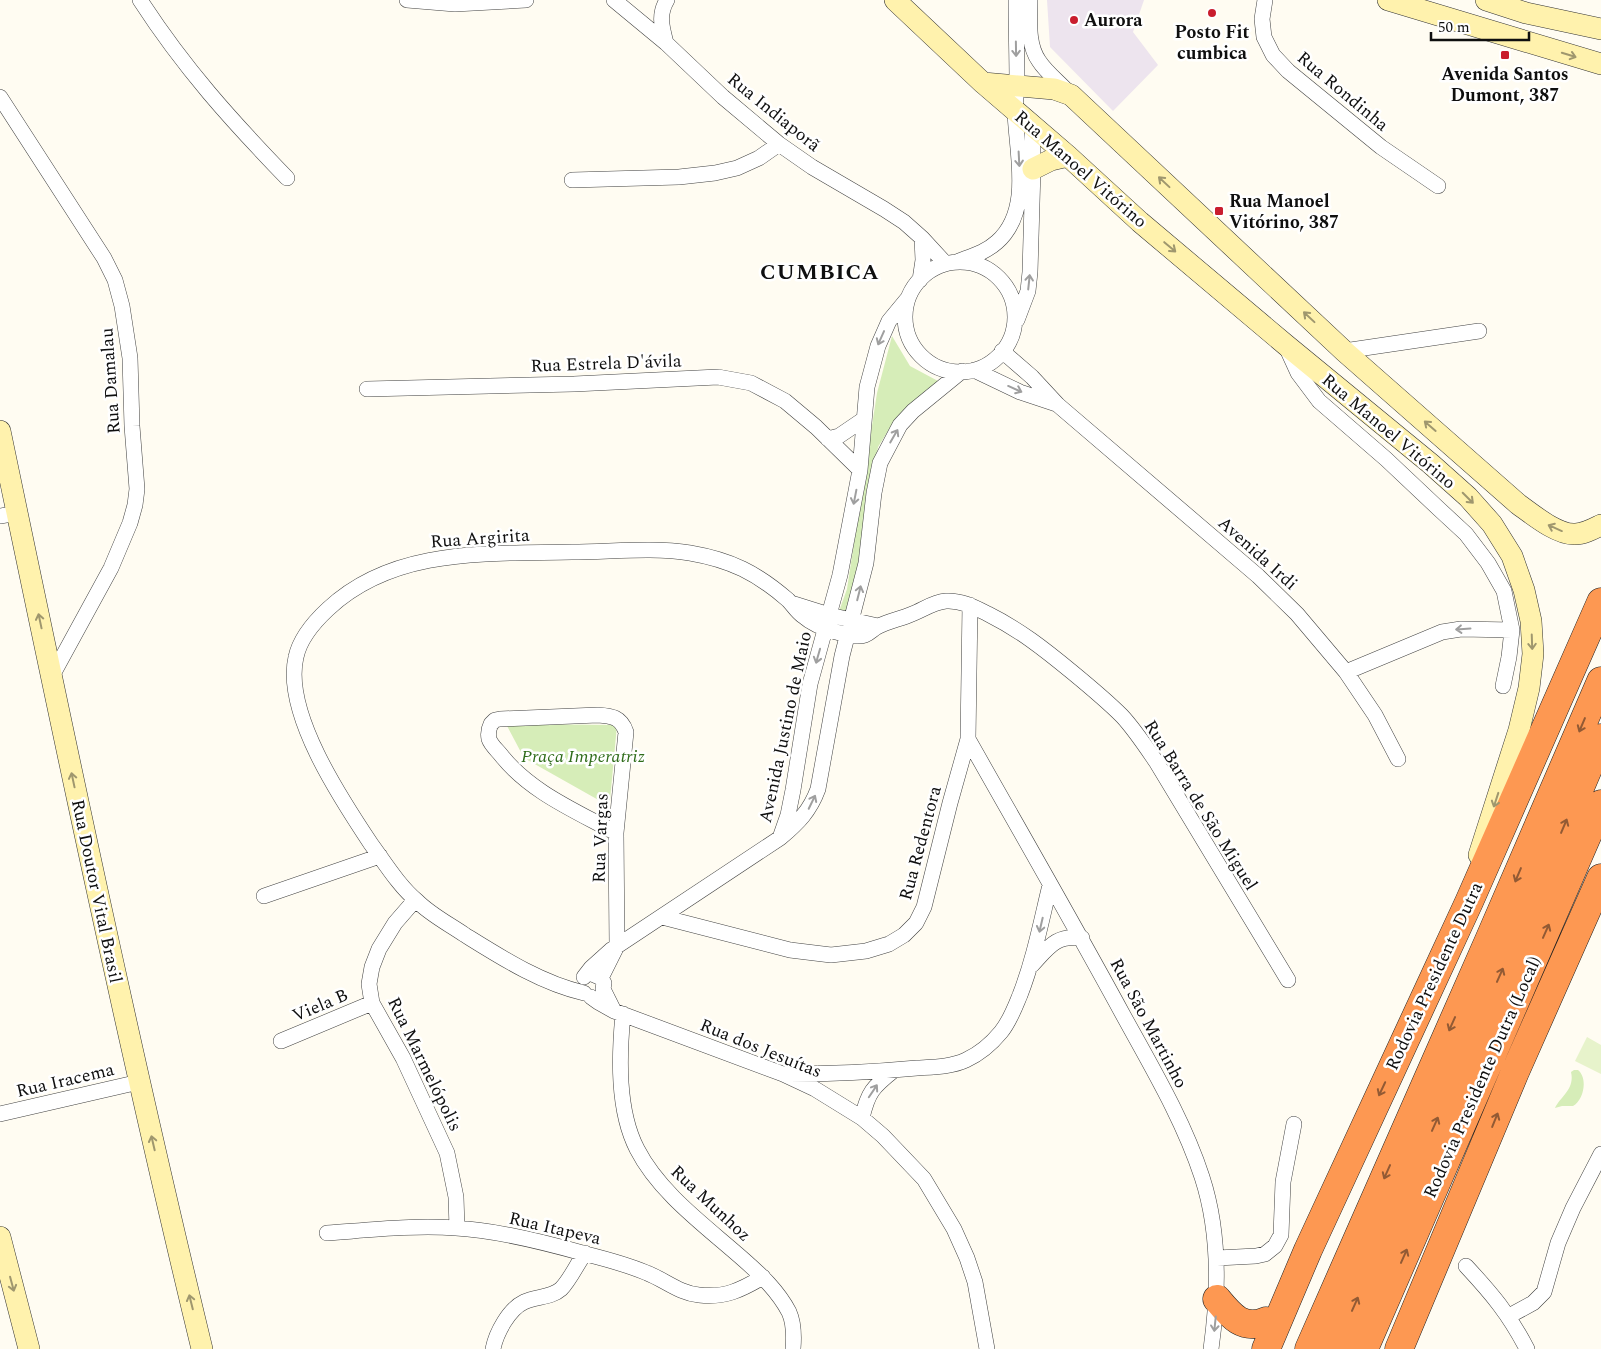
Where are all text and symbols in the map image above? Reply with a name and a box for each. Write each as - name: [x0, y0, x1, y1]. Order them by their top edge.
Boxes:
- place label: Aurora: [1084, 7, 1143, 34]
- marker: Posto Fit cumbica: [1206, 7, 1218, 19]
- scale bar: [1431, 10, 1528, 42]
- marker: Aurora: [1068, 14, 1080, 26]
- text: 50 m: [1438, 16, 1470, 39]
- place label: Posto Fit cumbica: [1174, 19, 1250, 67]
- one-way arrow: [1011, 40, 1021, 56]
- street label: Rua Rondinha: [1291, 45, 1395, 138]
- marker: Avenida Santos Dumont, 387: [1499, 49, 1511, 61]
- one-way arrow: [1561, 50, 1577, 60]
- place label: Avenida Santos Dumont, 387: [1441, 61, 1569, 109]
- street label: Rua Indiaporã: [721, 66, 826, 159]
- street label: Rua Manoel Vitórino: [1008, 104, 1153, 235]
- one-way arrow: [1015, 151, 1024, 167]
- one-way arrow: [1158, 176, 1171, 188]
- place label: Rua Manoel Vitórino, 387: [1229, 188, 1339, 236]
- marker: Rua Manoel Vitórino, 387: [1213, 205, 1225, 217]
- one-way arrow: [1163, 241, 1176, 252]
- district label: CUMBICA: [760, 256, 880, 289]
- one-way arrow: [1024, 275, 1034, 291]
- one-way arrow: [1302, 311, 1315, 323]
- street label: Rua Damalau: [93, 327, 128, 435]
- one-way arrow: [876, 330, 886, 345]
- street label: Rua Estrela D'ávila: [530, 347, 682, 380]
- street label: Rua Manoel Vitórino: [1316, 367, 1462, 496]
- one-way arrow: [1007, 385, 1022, 395]
- one-way arrow: [1423, 420, 1436, 432]
- one-way arrow: [890, 429, 900, 443]
- one-way arrow: [849, 489, 859, 505]
- one-way arrow: [1462, 492, 1474, 504]
- street label: Avenida Irdi: [1212, 510, 1304, 597]
- street label: Rua Argirita: [430, 522, 531, 555]
- one-way arrow: [1548, 522, 1563, 532]
- one-way arrow: [855, 586, 864, 602]
- one-way arrow: [35, 613, 44, 629]
- one-way arrow: [1456, 625, 1472, 634]
- street label: Avenida Justino de Maio: [752, 629, 819, 826]
- one-way arrow: [1528, 634, 1537, 650]
- one-way arrow: [813, 647, 822, 663]
- street label: Rua Barra de São Miguel: [1137, 715, 1264, 896]
- one-way arrow: [1576, 718, 1585, 733]
- park label: Praça Imperatriz: [521, 743, 645, 770]
- one-way arrow: [68, 772, 78, 788]
- street label: Rua Redentora: [892, 783, 949, 903]
- one-way arrow: [1491, 791, 1500, 807]
- street label: Rua Vargas: [585, 793, 616, 883]
- one-way arrow: [808, 795, 817, 810]
- street label: Rua Doutor Vital Brasil: [64, 797, 129, 986]
- one-way arrow: [1560, 818, 1569, 834]
- one-way arrow: [1512, 867, 1522, 882]
- street label: Rodovia Presidente Dutra: [1379, 877, 1490, 1075]
- one-way arrow: [1036, 917, 1045, 933]
- one-way arrow: [1542, 924, 1551, 939]
- street label: Rodovia Presidente Dutra (Local): [1417, 952, 1548, 1203]
- street label: Rua São Martinho: [1103, 953, 1194, 1093]
- one-way arrow: [1496, 968, 1506, 983]
- street label: Viela B: [288, 982, 352, 1029]
- street label: Rua Marmelópolis: [380, 992, 469, 1136]
- street label: Rua dos Jesuítas: [696, 1012, 826, 1085]
- one-way arrow: [1447, 1016, 1457, 1031]
- street label: Rua Iracema: [13, 1056, 117, 1105]
- one-way arrow: [1377, 1081, 1387, 1096]
- one-way arrow: [868, 1084, 878, 1098]
- one-way arrow: [1491, 1113, 1501, 1128]
- one-way arrow: [1430, 1117, 1440, 1132]
- one-way arrow: [148, 1136, 157, 1152]
- street label: Rua Munhoz: [664, 1159, 757, 1248]
- one-way arrow: [1381, 1164, 1391, 1179]
- street label: Rua Itapeva: [506, 1205, 604, 1252]
- one-way arrow: [1400, 1249, 1410, 1264]
- one-way arrow: [8, 1276, 18, 1292]
- one-way arrow: [186, 1294, 195, 1310]
- one-way arrow: [1351, 1297, 1361, 1312]
- one-way arrow: [1210, 1316, 1219, 1332]

